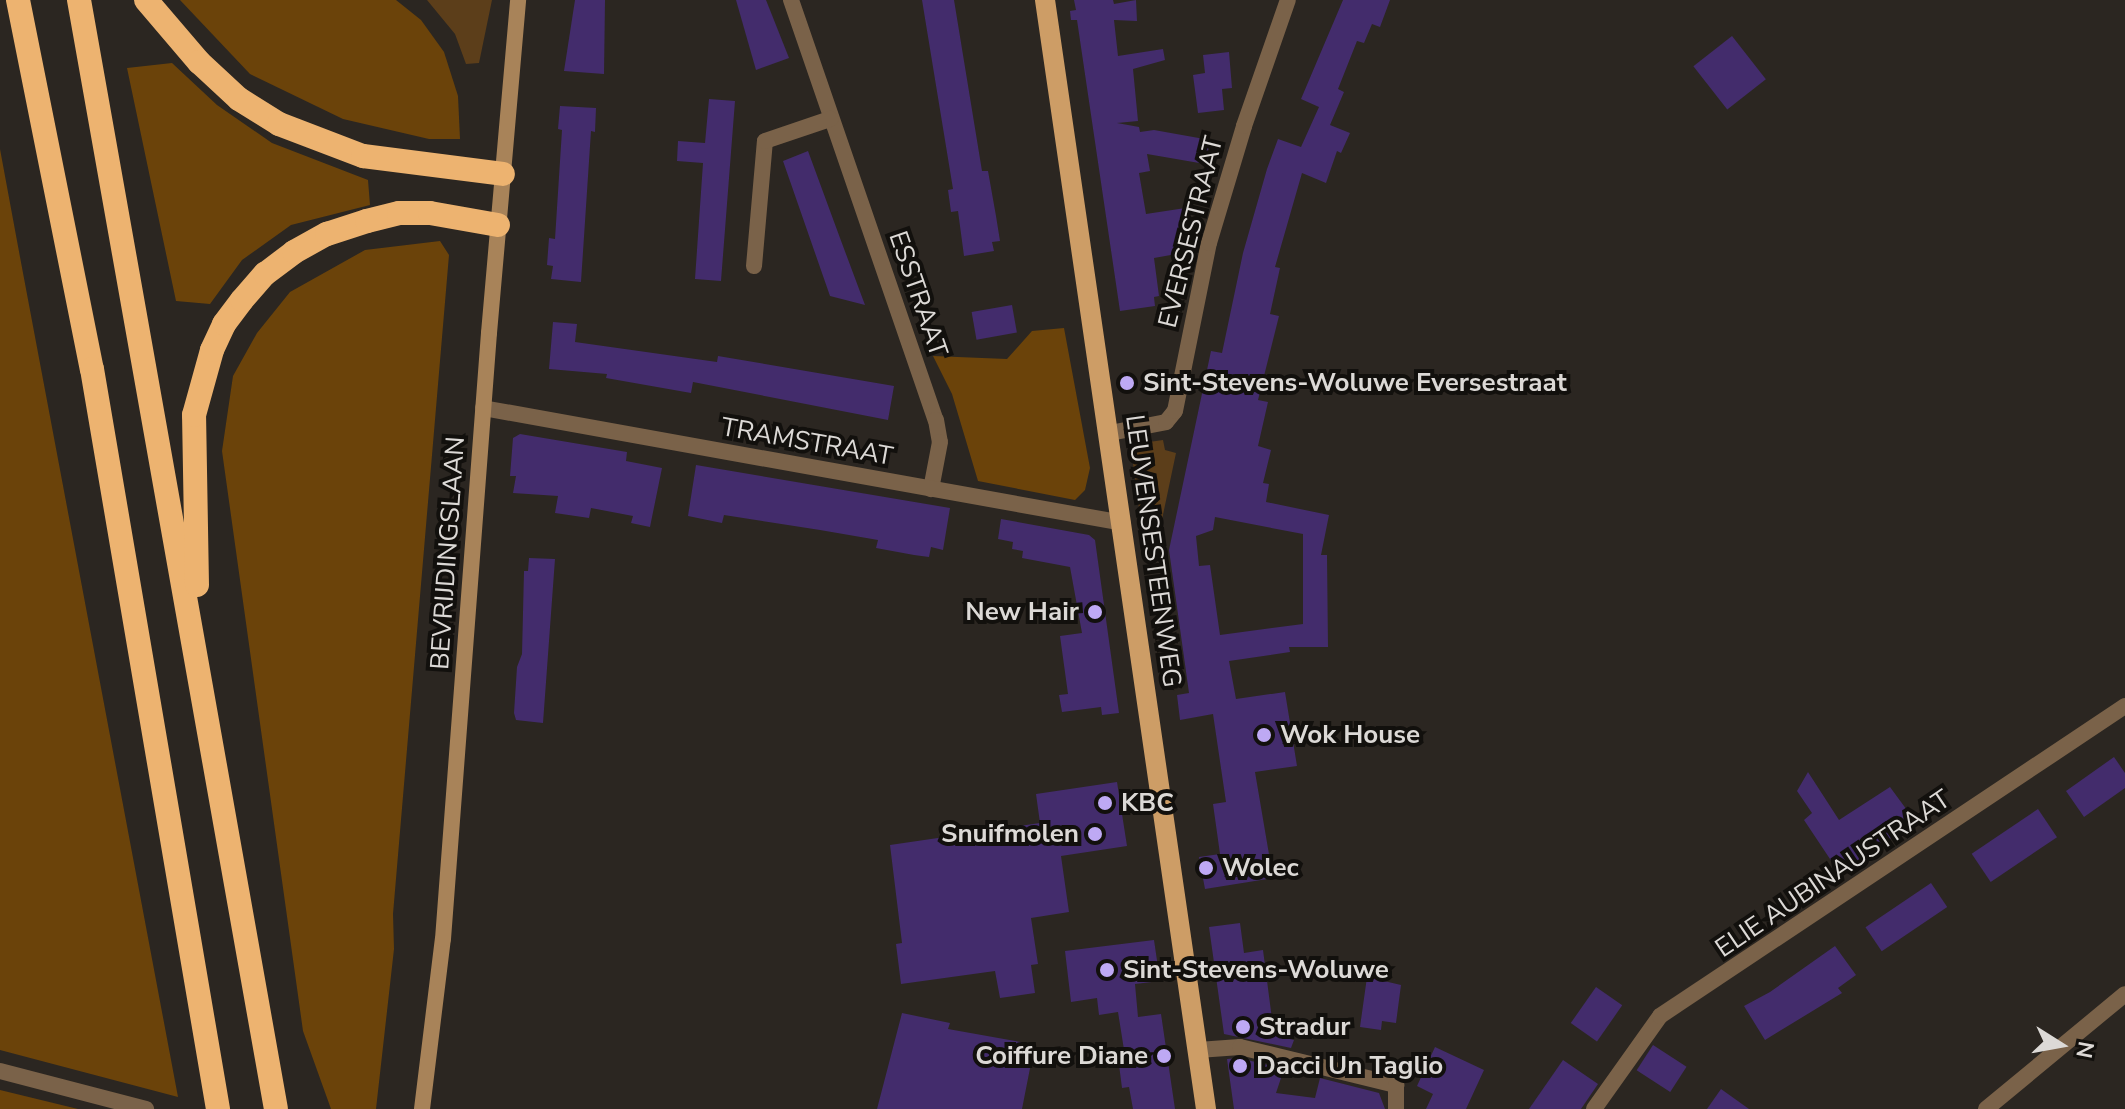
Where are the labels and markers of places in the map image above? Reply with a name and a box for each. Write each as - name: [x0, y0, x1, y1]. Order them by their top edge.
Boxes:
- place label: Sint-Stevens-Woluwe Eversestraat: [1143, 367, 1567, 399]
- marker: Sint-Stevens-Woluwe Eversestraat: [1118, 374, 1136, 392]
- place label: New Hair: [965, 596, 1079, 628]
- marker: New Hair: [1086, 603, 1104, 621]
- place label: Wok House: [1280, 719, 1420, 751]
- marker: Wok House: [1255, 726, 1273, 744]
- place label: KBC: [1121, 787, 1174, 819]
- marker: KBC: [1096, 794, 1114, 812]
- place label: Snuifmolen: [941, 818, 1079, 850]
- marker: Snuifmolen: [1086, 825, 1104, 843]
- place label: Wolec: [1222, 852, 1299, 884]
- marker: Wolec: [1197, 859, 1215, 877]
- place label: Sint-Stevens-Woluwe: [1123, 954, 1389, 986]
- marker: Sint-Stevens-Woluwe: [1098, 961, 1116, 979]
- place label: Stradur: [1259, 1011, 1350, 1043]
- marker: Stradur: [1234, 1018, 1252, 1036]
- place label: Coiffure Diane: [975, 1040, 1148, 1072]
- marker: Coiffure Diane: [1155, 1047, 1173, 1065]
- place label: Dacci Un Taglio: [1256, 1050, 1443, 1082]
- marker: Dacci Un Taglio: [1231, 1057, 1249, 1075]

